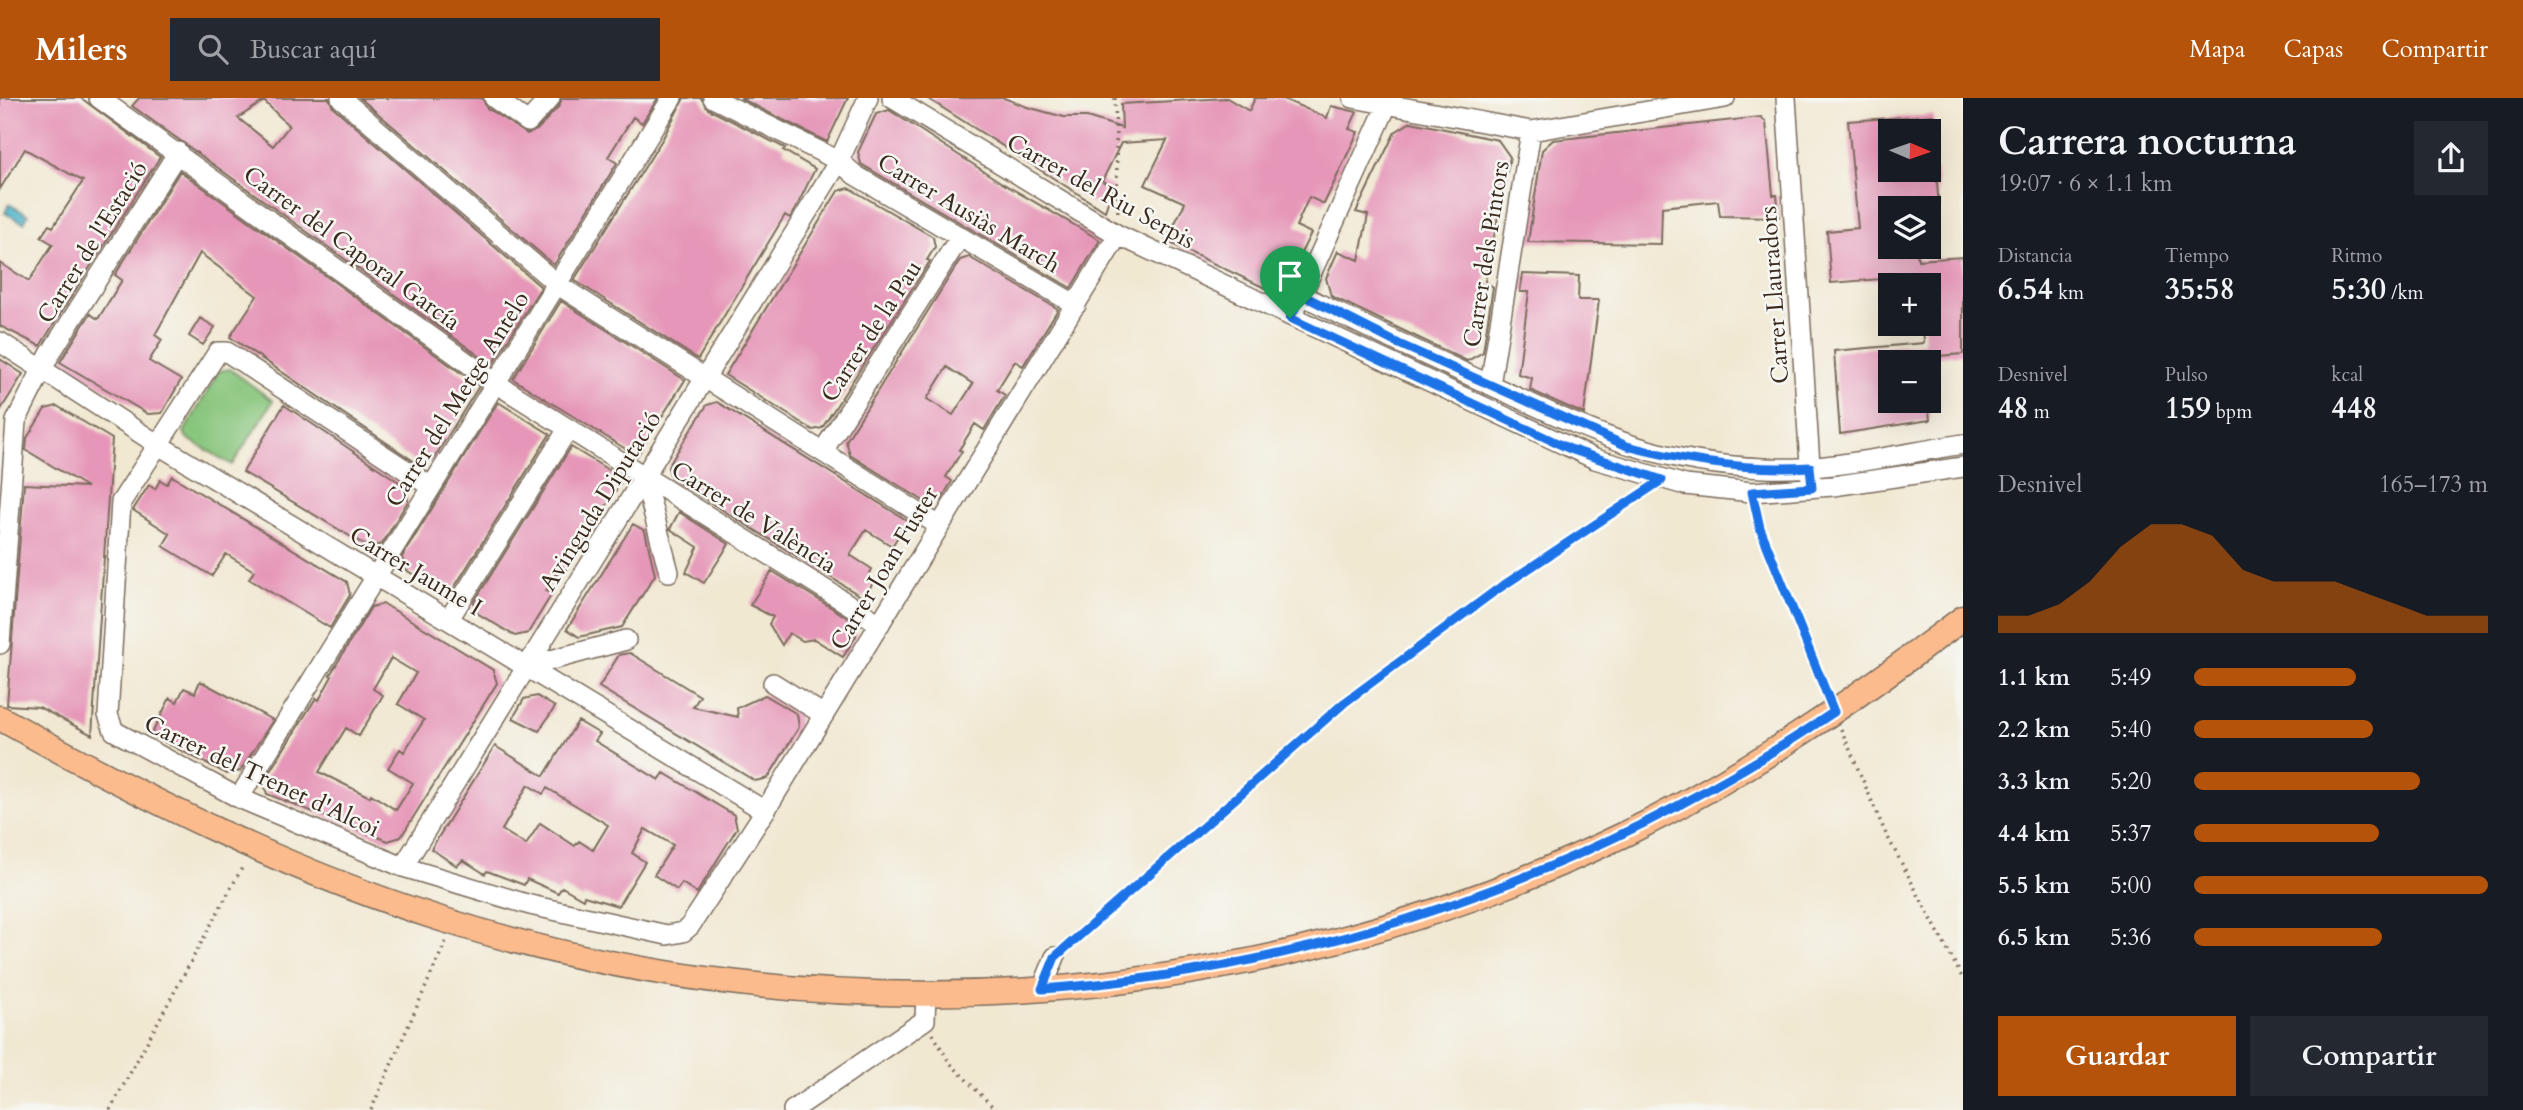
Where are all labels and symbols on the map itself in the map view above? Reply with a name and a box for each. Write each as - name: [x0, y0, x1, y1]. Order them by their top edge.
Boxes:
- north arrow: [1878, 119, 1941, 182]
- street label: Carrer del Riu Serpis: [1001, 126, 1201, 257]
- street label: Carrer Ausiàs March: [871, 146, 1066, 281]
- street label: Carrer de l'Estació: [29, 155, 156, 330]
- street label: Carrer del Caporal García: [236, 158, 467, 339]
- street label: Carrer dels Pintors: [1455, 158, 1518, 350]
- street label: Carrer Llauradors: [1752, 205, 1797, 385]
- pin: [1260, 246, 1320, 318]
- street label: Carrer de la Pau: [813, 254, 930, 409]
- street label: Carrer del Metge Antelo: [378, 285, 537, 513]
- street label: Avinguda Diputació: [532, 405, 669, 598]
- street label: Carrer de València: [665, 453, 843, 582]
- street label: Carrer Joan Fuster: [822, 480, 947, 656]
- street label: Carrer Jaume I: [343, 519, 488, 624]
- street label: Carrer del Trenet d'Alcoi: [139, 707, 385, 846]

